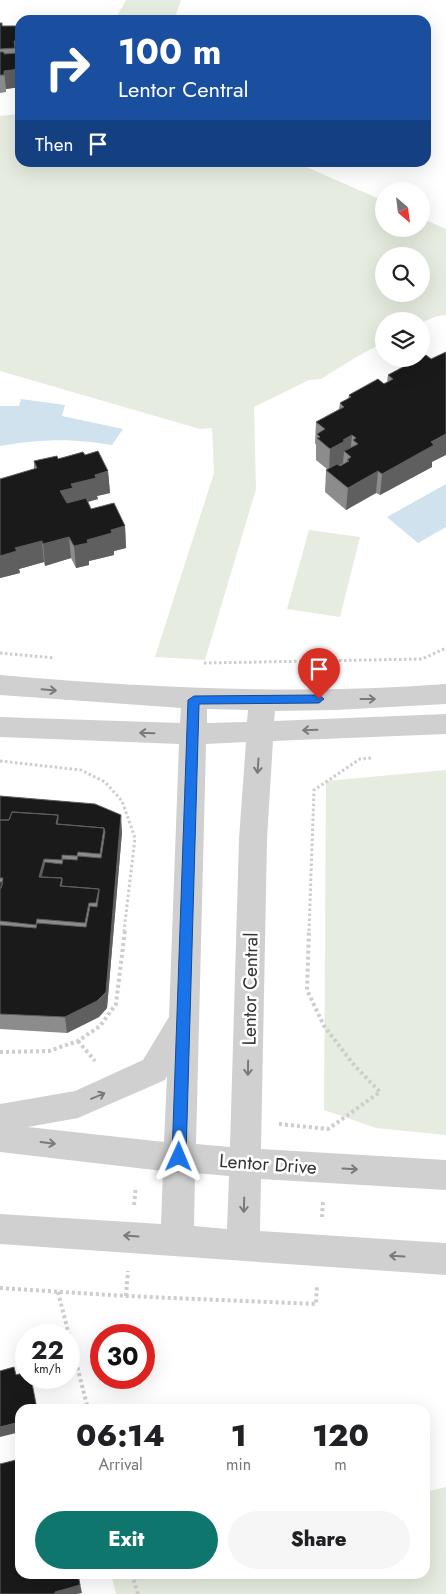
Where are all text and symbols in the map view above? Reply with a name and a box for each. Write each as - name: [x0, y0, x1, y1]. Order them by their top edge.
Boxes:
- text: 100 m: [118, 27, 221, 77]
- icon: right: [35, 35, 100, 100]
- text: Lentor Central: [118, 73, 249, 105]
- icon: arrive: [84, 130, 112, 158]
- text: Then: [35, 131, 74, 158]
- north arrow: [375, 182, 430, 238]
- map controls: [375, 182, 430, 367]
- button: search: [375, 247, 430, 302]
- button: layers: [375, 312, 430, 367]
- pin: [298, 648, 340, 699]
- icon: arrive: [305, 655, 333, 683]
- one-way arrow: [40, 685, 56, 695]
- one-way arrow: [360, 694, 376, 704]
- one-way arrow: [302, 725, 318, 734]
- one-way arrow: [140, 728, 156, 737]
- one-way arrow: [253, 758, 262, 774]
- street label: Lentor Central: [236, 932, 264, 1046]
- one-way arrow: [243, 1060, 253, 1076]
- one-way arrow: [90, 1090, 105, 1100]
- position arrow: [152, 1130, 204, 1182]
- one-way arrow: [40, 1138, 56, 1148]
- street label: Lentor Drive: [218, 1147, 318, 1181]
- one-way arrow: [341, 1165, 357, 1174]
- one-way arrow: [239, 1196, 249, 1212]
- one-way arrow: [123, 1232, 139, 1241]
- one-way arrow: [390, 1251, 406, 1261]
- speed limit sign: 30: [90, 1324, 155, 1389]
- text: 22: [31, 1332, 64, 1368]
- text: km/h: [34, 1360, 61, 1378]
- text: 06:14: [76, 1414, 165, 1457]
- text: 1: [231, 1414, 247, 1457]
- text: 120: [312, 1414, 369, 1457]
- text: Arrival: [98, 1453, 143, 1476]
- text: min: [226, 1453, 251, 1476]
- text: m: [334, 1453, 347, 1476]
- button: Exit: [35, 1511, 218, 1569]
- button: Share: [228, 1511, 410, 1569]

